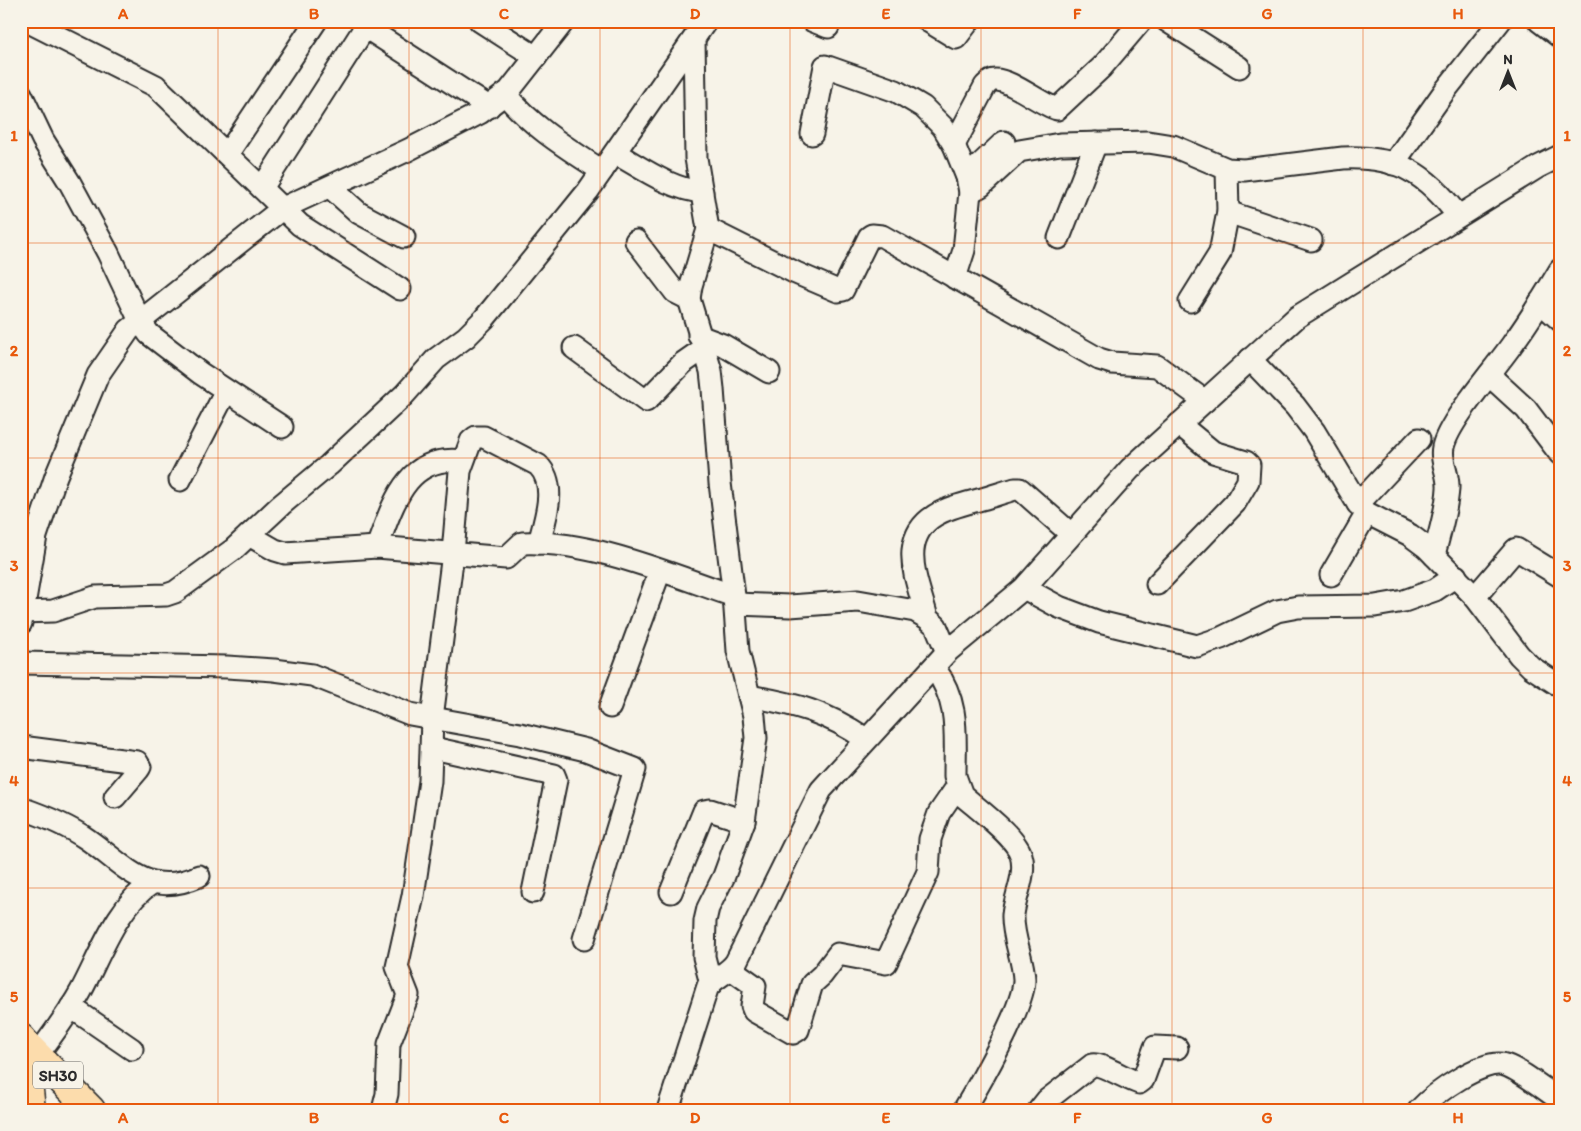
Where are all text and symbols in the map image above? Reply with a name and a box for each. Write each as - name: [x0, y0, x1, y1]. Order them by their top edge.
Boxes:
- text: A: [117, 4, 129, 23]
- text: B: [309, 4, 320, 23]
- text: C: [499, 4, 510, 23]
- text: D: [690, 4, 701, 23]
- text: E: [882, 4, 891, 23]
- text: F: [1073, 4, 1082, 23]
- text: G: [1261, 4, 1273, 23]
- text: H: [1452, 4, 1464, 23]
- north arrow: [1484, 48, 1534, 98]
- text: N: [1503, 51, 1513, 68]
- text: 1: [10, 126, 18, 145]
- text: 1: [1563, 126, 1571, 145]
- text: 2: [10, 341, 19, 360]
- text: 2: [1563, 341, 1572, 360]
- text: 3: [10, 556, 19, 575]
- text: 3: [1563, 556, 1572, 575]
- text: 4: [9, 771, 19, 790]
- text: 4: [1562, 771, 1572, 790]
- text: 5: [10, 987, 19, 1006]
- text: 5: [1563, 987, 1572, 1006]
- road number: SH30: [33, 1062, 83, 1088]
- text: A: [117, 1108, 129, 1127]
- text: B: [309, 1108, 320, 1127]
- text: C: [499, 1108, 510, 1127]
- text: D: [690, 1108, 701, 1127]
- text: E: [882, 1108, 891, 1127]
- text: F: [1073, 1108, 1082, 1127]
- text: G: [1261, 1108, 1273, 1127]
- text: H: [1452, 1108, 1464, 1127]

